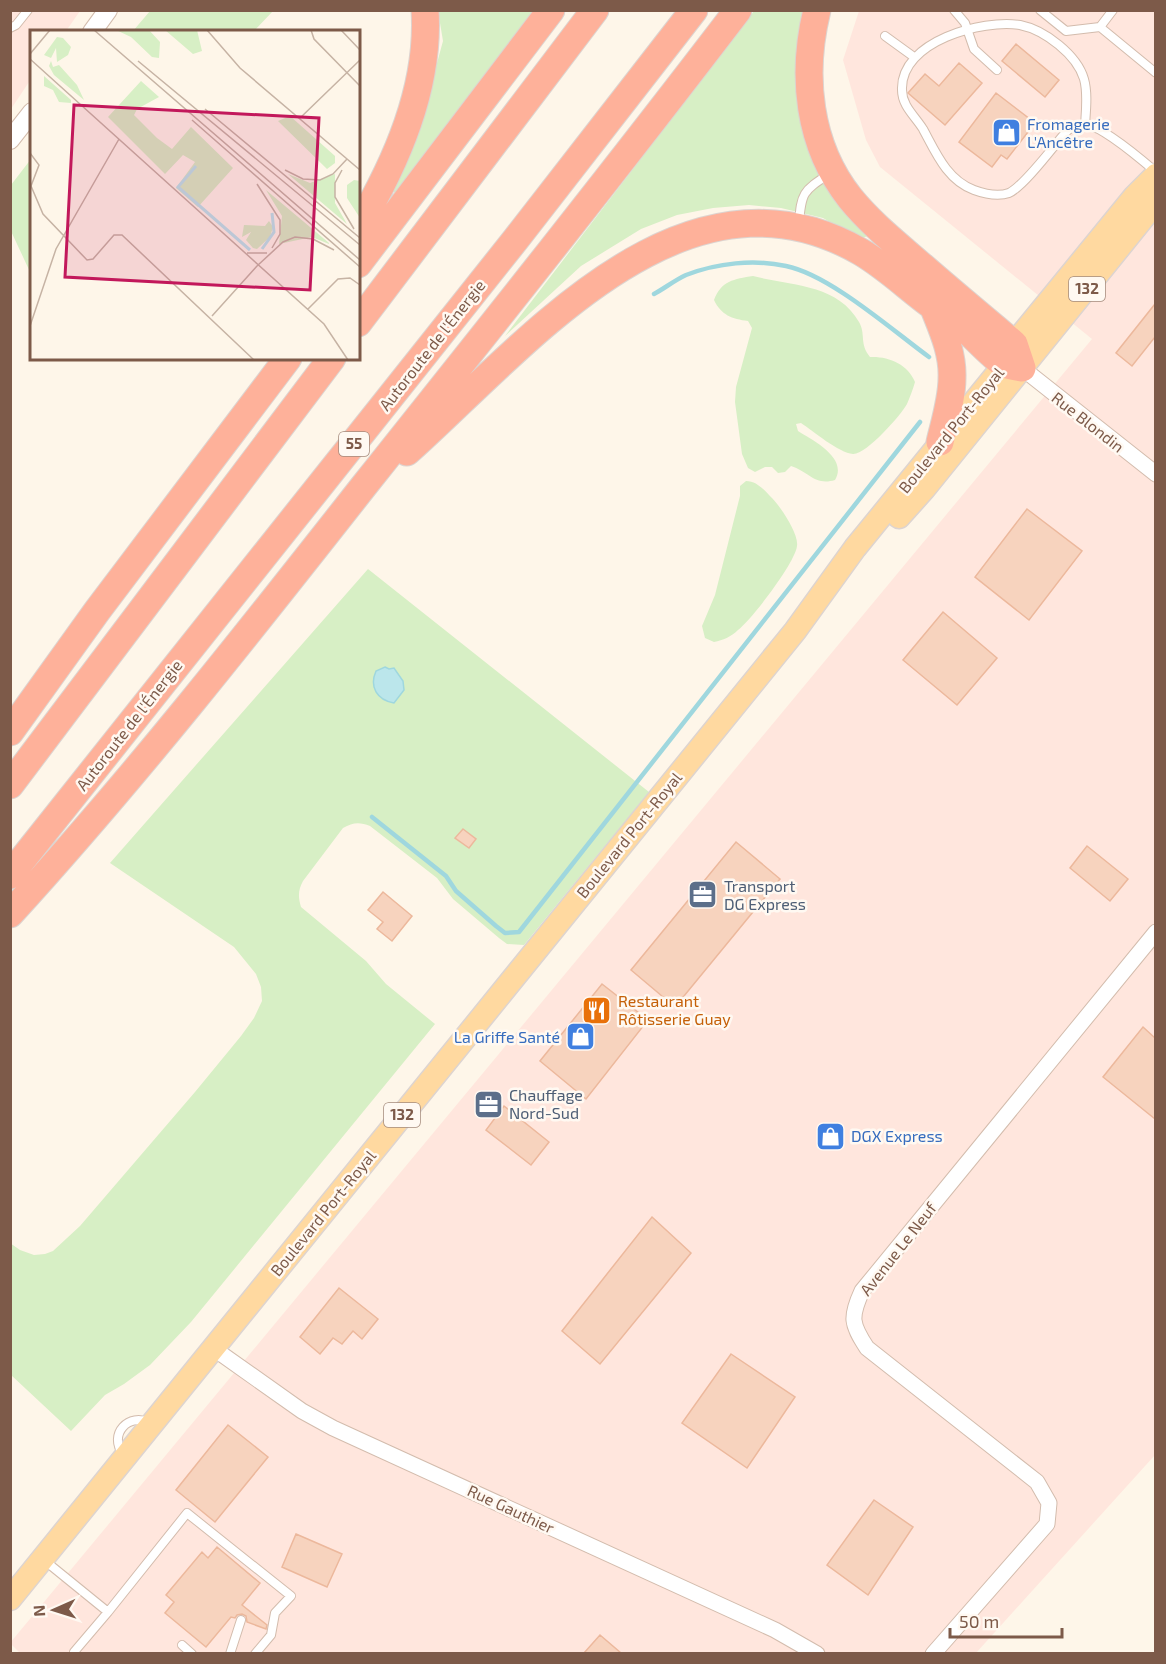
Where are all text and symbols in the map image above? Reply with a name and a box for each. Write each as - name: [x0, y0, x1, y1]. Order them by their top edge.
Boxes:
- inset map: [30, 30, 360, 360]
- place label: Fromagerie L'Ancêtre: [1027, 114, 1110, 151]
- shop icon: Fromagerie L'Ancêtre: [990, 117, 1022, 149]
- street label: Autoroute de l'Énergie: [375, 276, 489, 414]
- road number: 132: [1069, 277, 1105, 301]
- street label: Boulevard Port-Royal: [894, 363, 1007, 496]
- street label: Rue Blondin: [1048, 387, 1128, 456]
- road number: 55: [339, 432, 369, 456]
- street label: Autoroute de l'Énergie: [72, 656, 186, 794]
- street label: Boulevard Port-Royal: [572, 768, 685, 901]
- place label: Transport DG Express: [724, 876, 806, 913]
- office icon: Transport DG Express: [687, 879, 719, 911]
- place label: Restaurant Rôtisserie Guay: [618, 991, 731, 1028]
- restaurant icon: Restaurant Rôtisserie Guay: [581, 994, 613, 1026]
- shop icon: La Griffe Santé: [565, 1021, 597, 1053]
- place label: La Griffe Santé: [454, 1027, 560, 1046]
- place label: Chauffage Nord-Sud: [509, 1085, 583, 1122]
- office icon: Chauffage Nord-Sud: [472, 1088, 504, 1120]
- road number: 132: [384, 1103, 420, 1127]
- shop icon: DGX Express: [814, 1120, 846, 1152]
- place label: DGX Express: [851, 1126, 943, 1145]
- street label: Boulevard Port-Royal: [266, 1146, 379, 1279]
- street label: Avenue Le Neuf: [855, 1198, 940, 1299]
- street label: Rue Gauthier: [465, 1480, 558, 1537]
- north arrow: [24, 1580, 84, 1640]
- scale bar: [950, 1601, 1062, 1639]
- text: N: [29, 1605, 48, 1617]
- text: 50 m: [959, 1610, 999, 1632]

